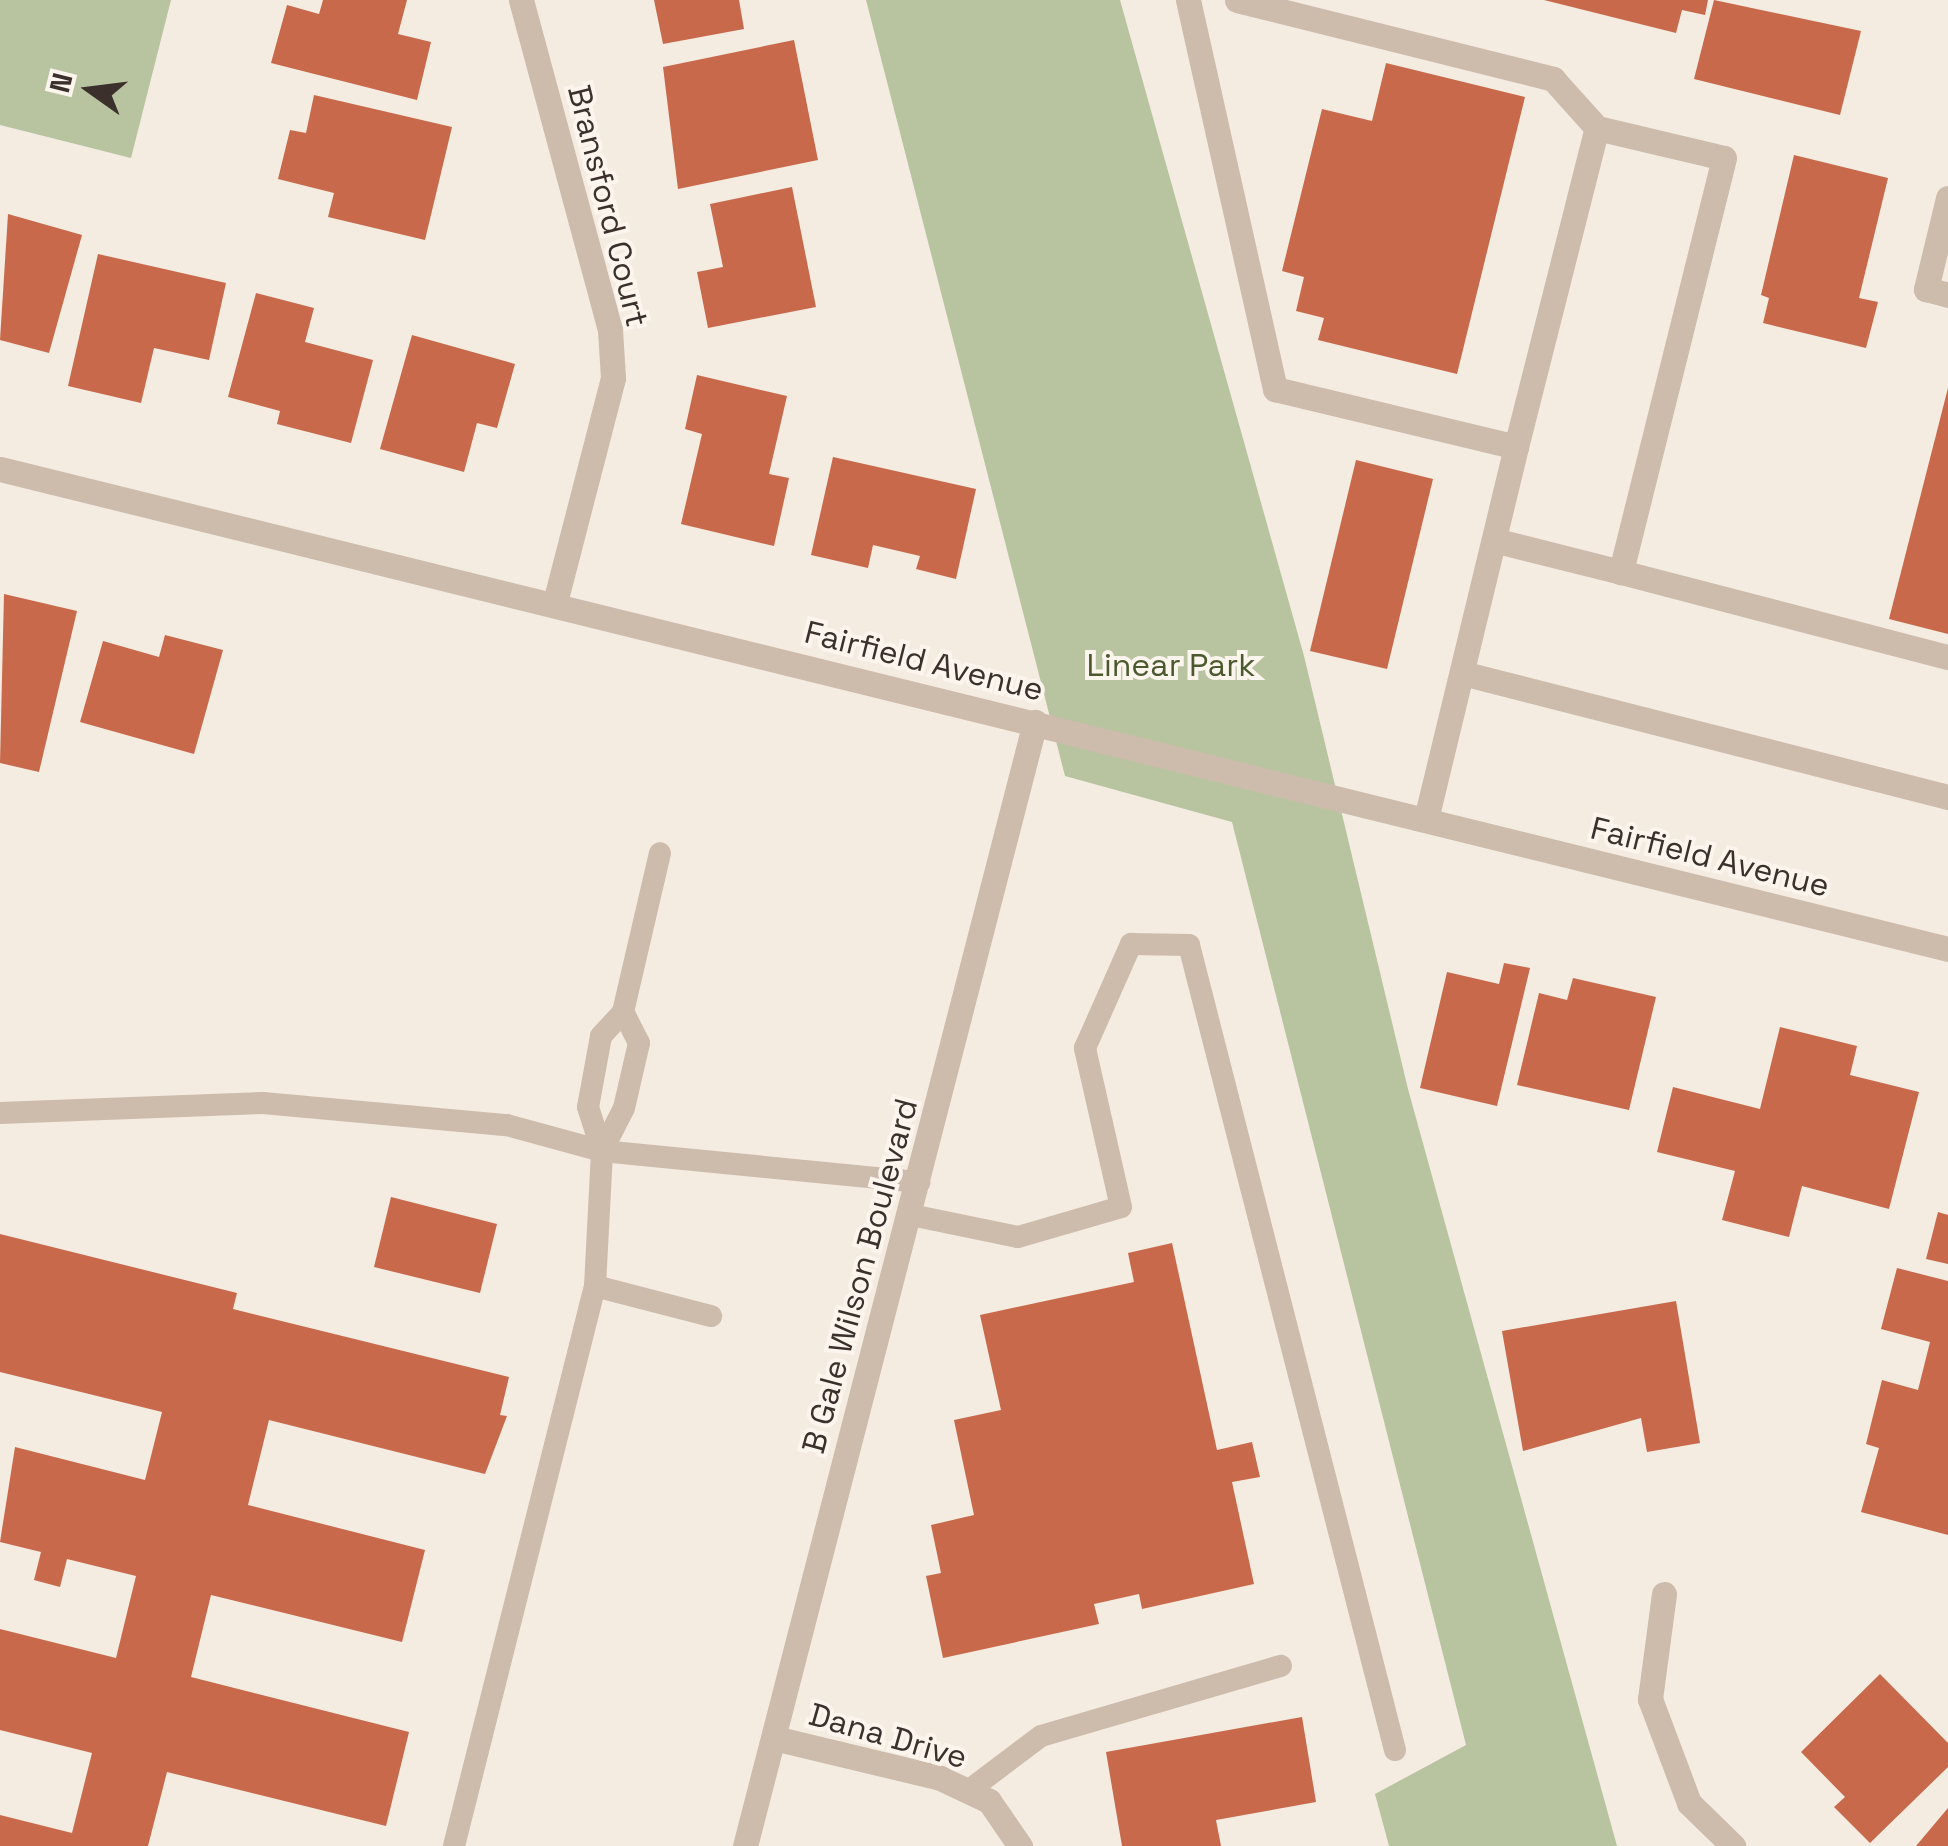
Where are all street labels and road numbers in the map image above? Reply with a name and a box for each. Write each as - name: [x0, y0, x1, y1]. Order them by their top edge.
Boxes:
- street label: Bransford Court: [559, 81, 657, 331]
- street label: Fairfield Avenue: [800, 613, 1048, 709]
- street label: Fairfield Avenue: [1586, 809, 1834, 905]
- street label: B Gale Wilson Boulevard: [794, 1094, 926, 1458]
- street label: Dana Drive: [805, 1695, 971, 1777]

